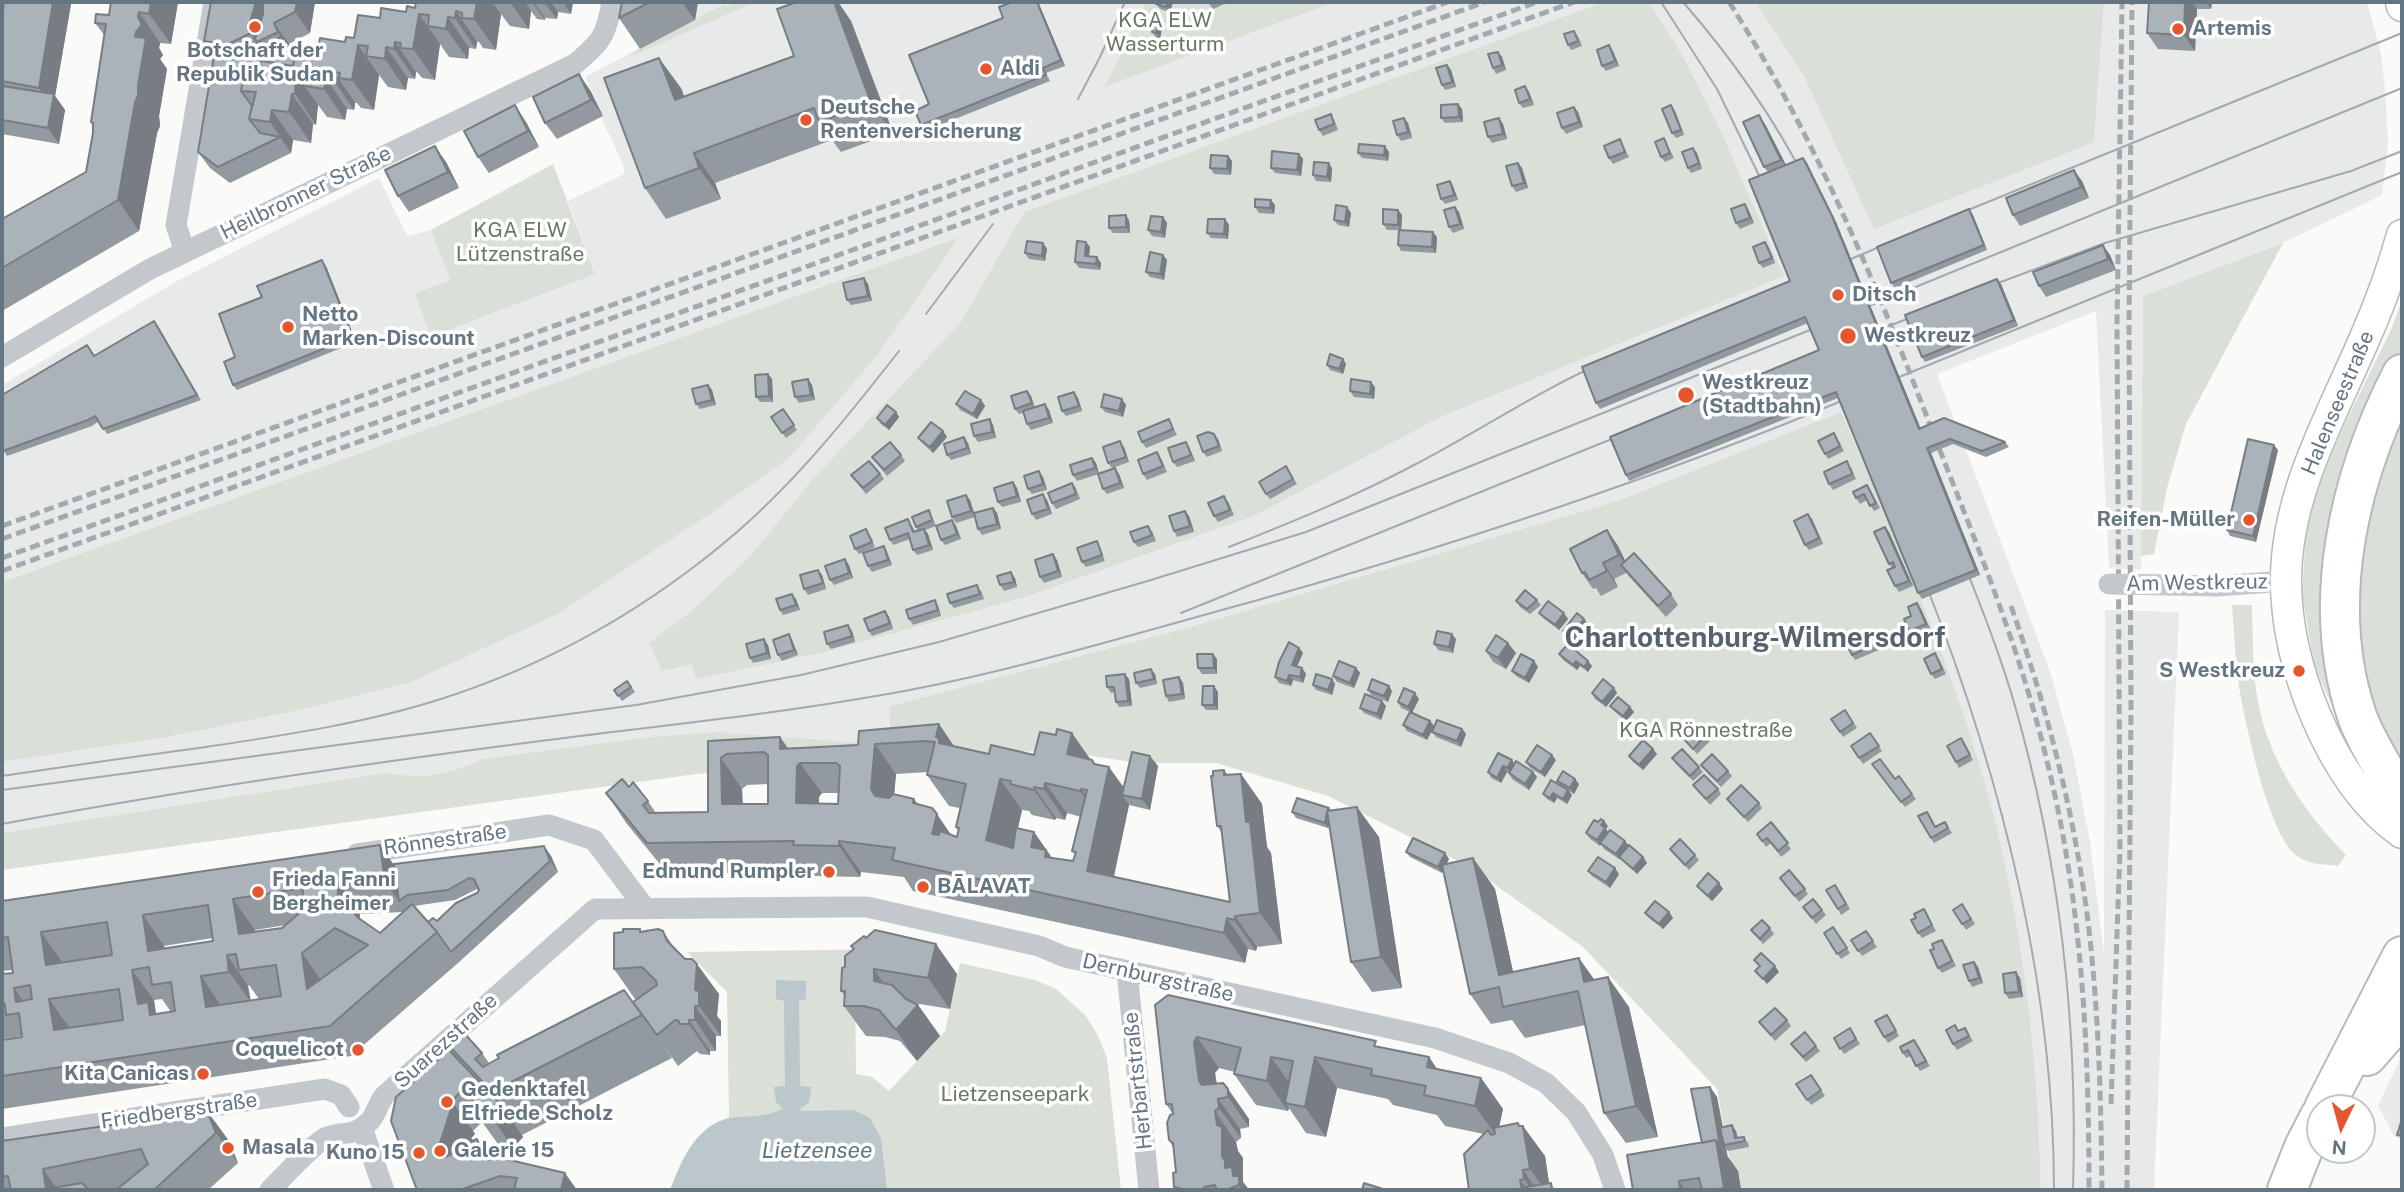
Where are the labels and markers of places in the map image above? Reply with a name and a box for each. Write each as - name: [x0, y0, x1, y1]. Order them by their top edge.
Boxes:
- place label: Artemis: [2192, 16, 2272, 42]
- marker: Botschaft der Republik Sudan: [247, 19, 263, 35]
- marker: Artemis: [2170, 21, 2186, 37]
- place label: Botschaft der Republik Sudan: [176, 38, 334, 88]
- place label: Aldi: [1000, 56, 1040, 82]
- marker: Aldi: [978, 61, 994, 77]
- place label: Deutsche Rentenversicherung: [820, 95, 1022, 145]
- marker: Deutsche Rentenversicherung: [798, 112, 814, 128]
- place label: Ditsch: [1852, 282, 1916, 308]
- marker: Ditsch: [1830, 287, 1846, 303]
- place label: Netto Marken-Discount: [302, 302, 475, 352]
- marker: Netto Marken-Discount: [280, 319, 296, 335]
- place label: Westkreuz: [1864, 323, 1971, 349]
- marker: Westkreuz: [1838, 326, 1858, 346]
- place label: Westkreuz (Stadtbahn): [1702, 370, 1822, 420]
- marker: Westkreuz (Stadtbahn): [1676, 385, 1696, 405]
- place label: Reifen-Müller: [2097, 507, 2235, 533]
- marker: Reifen-Müller: [2241, 512, 2257, 528]
- place label: S Westkreuz: [2159, 658, 2285, 684]
- marker: S Westkreuz: [2291, 663, 2307, 679]
- place label: Edmund Rumpler: [642, 859, 815, 885]
- marker: Edmund Rumpler: [821, 864, 837, 880]
- place label: Frieda Fanni Bergheimer: [272, 867, 396, 917]
- place label: BĀLAVAT: [937, 874, 1031, 900]
- marker: BĀLAVAT: [915, 879, 931, 895]
- marker: Frieda Fanni Bergheimer: [250, 884, 266, 900]
- place label: Coquelicot: [235, 1037, 344, 1063]
- marker: Coquelicot: [350, 1042, 366, 1058]
- place label: Kita Canicas: [64, 1061, 189, 1087]
- marker: Kita Canicas: [195, 1066, 211, 1082]
- place label: Gedenktafel Elfriede Scholz: [461, 1077, 613, 1127]
- marker: Gedenktafel Elfriede Scholz: [439, 1094, 455, 1110]
- place label: Masala: [242, 1135, 315, 1161]
- place label: Galerie 15: [454, 1138, 554, 1164]
- marker: Masala: [220, 1140, 236, 1156]
- place label: Kuno 15: [326, 1140, 405, 1166]
- marker: Galerie 15: [432, 1143, 448, 1159]
- marker: Kuno 15: [411, 1145, 427, 1161]

